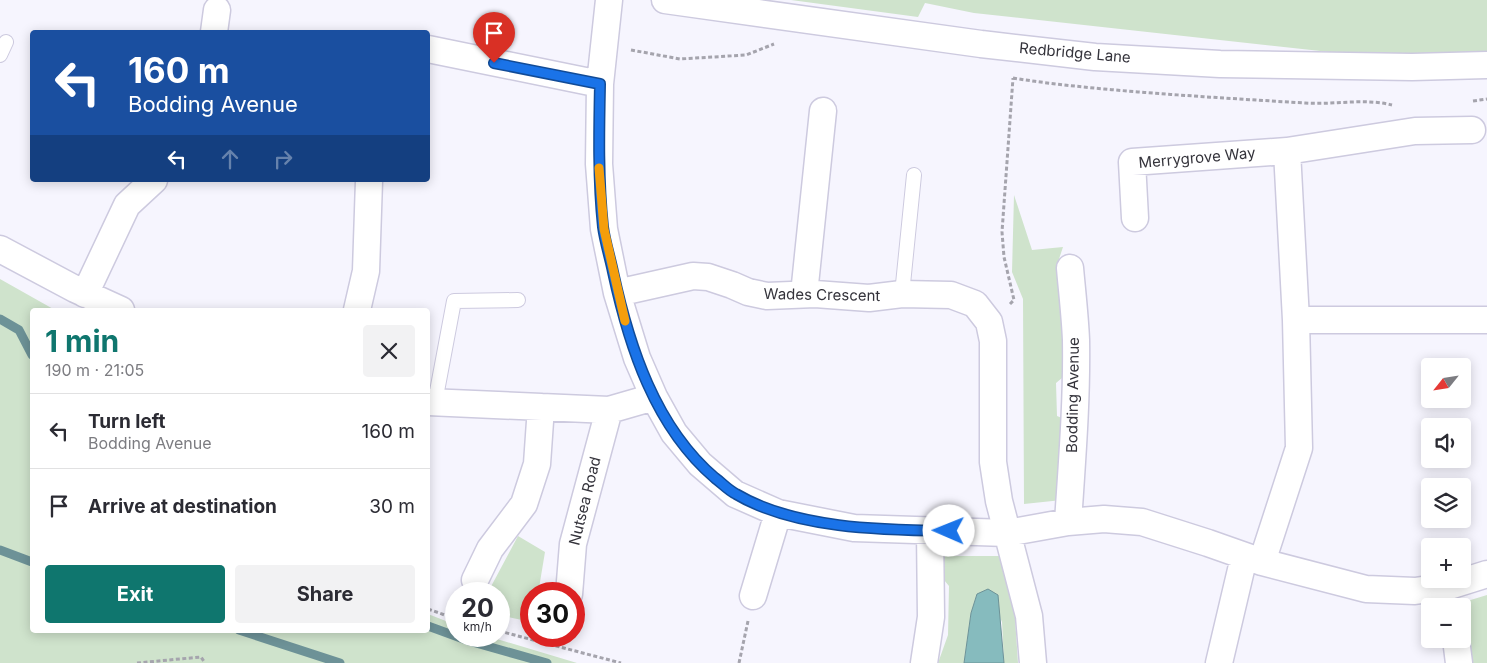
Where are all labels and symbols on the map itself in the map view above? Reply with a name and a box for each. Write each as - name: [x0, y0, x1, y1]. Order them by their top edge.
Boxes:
- pin: [473, 12, 515, 63]
- street label: Redbridge Lane: [1018, 38, 1132, 67]
- street label: Merrygrove Way: [1138, 143, 1257, 172]
- street label: Wades Crescent: [764, 284, 881, 305]
- street label: Bodding Avenue: [1062, 337, 1083, 453]
- north arrow: [1421, 358, 1471, 408]
- street label: Nutsea Road: [564, 455, 605, 547]
- position arrow: [922, 504, 974, 556]
- speed limit sign: 30: [520, 582, 585, 647]

